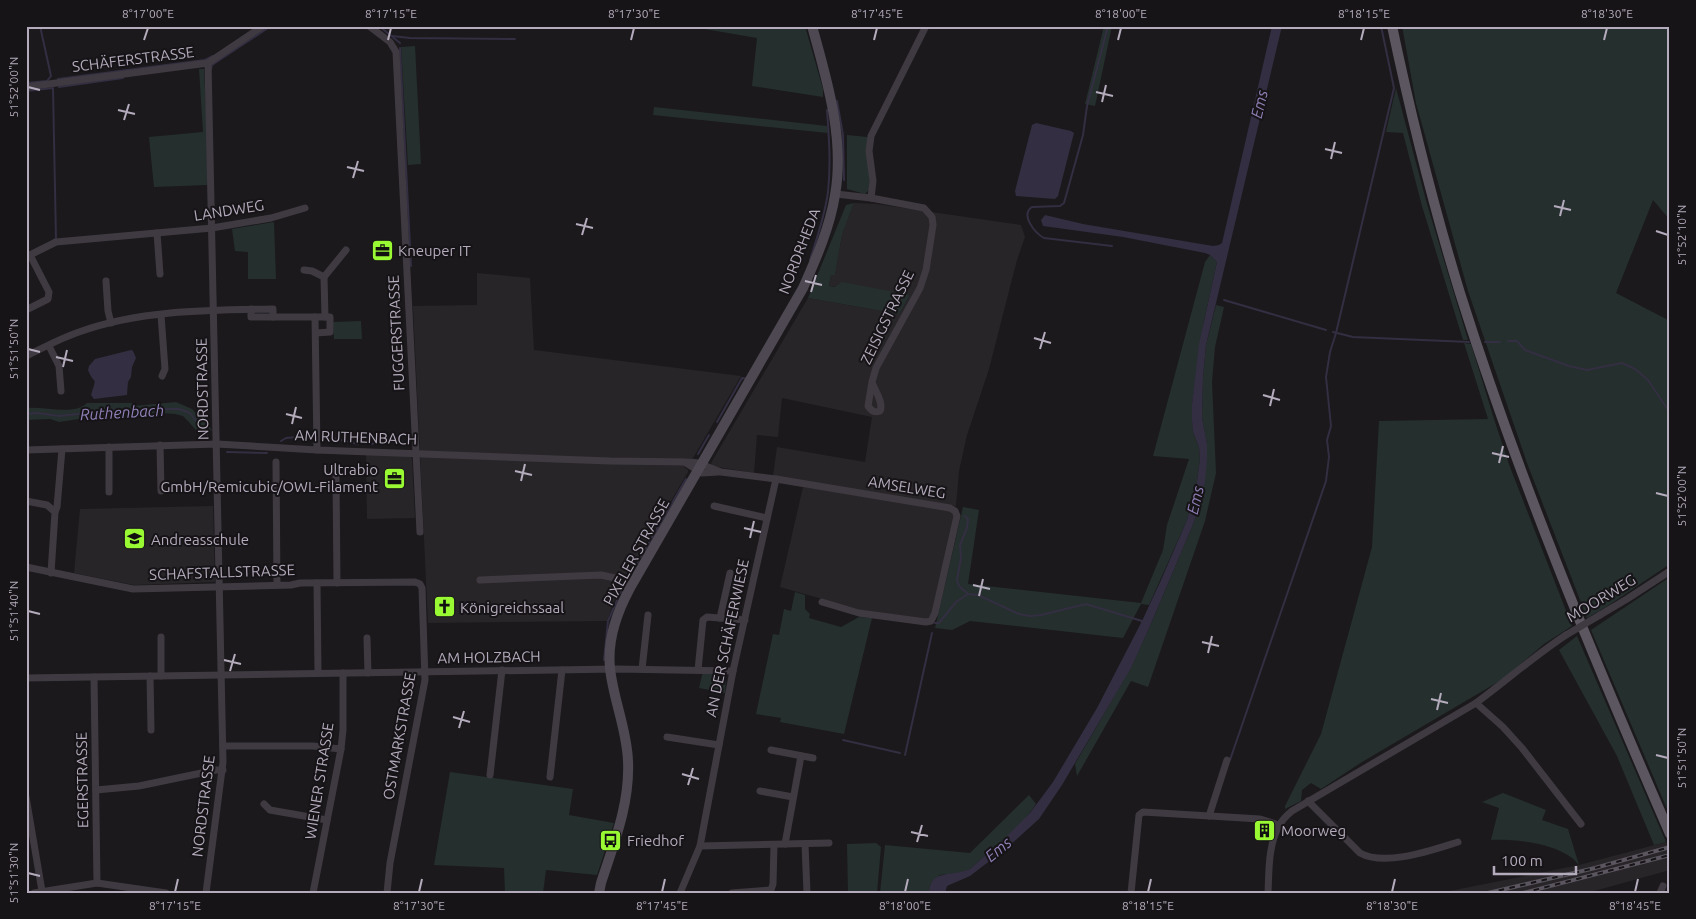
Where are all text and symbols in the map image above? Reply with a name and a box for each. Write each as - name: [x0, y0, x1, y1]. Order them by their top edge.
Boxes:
- text: 8°17'00"E: [122, 7, 174, 20]
- text: 8°17'15"E: [365, 7, 417, 20]
- text: 8°17'30"E: [608, 7, 660, 20]
- text: 8°17'45"E: [851, 7, 903, 20]
- text: 8°18'00"E: [1095, 7, 1147, 20]
- text: 8°18'15"E: [1338, 7, 1390, 20]
- text: 8°18'30"E: [1581, 7, 1633, 20]
- street label: SCHÄFERSTRASSE: [71, 43, 195, 75]
- text: 51°52'00"N: [7, 57, 20, 117]
- water label: Ems: [1247, 88, 1271, 120]
- street label: LANDWEG: [193, 196, 265, 224]
- street label: NORDRHEDA: [775, 205, 823, 296]
- text: 51°52'10"N: [1675, 205, 1688, 265]
- office icon: Kneuper IT: [370, 238, 394, 262]
- place label: Kneuper IT: [398, 242, 472, 259]
- street label: ZEISIGSTRASSE: [857, 267, 917, 367]
- street label: FUGGERSTRASSE: [384, 275, 408, 391]
- text: 51°51'50"N: [7, 319, 20, 379]
- street label: NORDSTRASSE: [193, 338, 211, 440]
- water label: Ruthenbach: [79, 401, 165, 423]
- street label: AM RUTHENBACH: [294, 426, 418, 448]
- place label: Ultrabio GmbH/Remicubic/OWL-Filament: [160, 461, 378, 495]
- office icon: Ultrabio GmbH/Remicubic/OWL-Filament: [382, 466, 406, 490]
- text: 51°52'00"N: [1675, 466, 1688, 526]
- street label: AMSELWEG: [867, 472, 947, 502]
- water label: Ems: [1183, 484, 1207, 516]
- street label: PIXELER STRASSE: [600, 496, 672, 608]
- school or university icon: Andreasschule: [123, 527, 147, 551]
- place label: Andreasschule: [151, 531, 249, 548]
- street label: AN DER SCHÄFERWIESE: [702, 557, 752, 719]
- street label: SCHAFSTALLSTRASSE: [149, 561, 295, 583]
- street label: MOORWEG: [1563, 571, 1639, 625]
- text: 51°51'40"N: [7, 581, 20, 641]
- church icon: Königreichssaal: [432, 595, 456, 619]
- place label: Königreichssaal: [460, 599, 564, 616]
- street label: AM HOLZBACH: [437, 648, 541, 666]
- street label: OSTMARKSTRASSE: [379, 671, 419, 801]
- street label: WIENER STRASSE: [301, 721, 337, 841]
- text: 51°51'50"N: [1675, 728, 1688, 788]
- street label: EGERSTRASSE: [73, 732, 91, 828]
- street label: NORDSTRASSE: [188, 754, 218, 858]
- building icon: Moorweg: [1253, 818, 1277, 842]
- place label: Moorweg: [1281, 822, 1346, 839]
- bus stop icon: Friedhof: [599, 828, 623, 852]
- place label: Friedhof: [627, 832, 684, 849]
- water label: Ems: [981, 833, 1015, 865]
- text: 51°51'30"N: [7, 843, 20, 903]
- scale bar: [1494, 844, 1576, 876]
- text: 100 m: [1501, 852, 1543, 869]
- text: 8°17'15"E: [149, 899, 201, 912]
- text: 8°17'30"E: [393, 899, 445, 912]
- text: 8°17'45"E: [636, 899, 688, 912]
- text: 8°18'00"E: [879, 899, 931, 912]
- text: 8°18'15"E: [1122, 899, 1174, 912]
- text: 8°18'30"E: [1366, 899, 1418, 912]
- text: 8°18'45"E: [1609, 899, 1661, 912]

